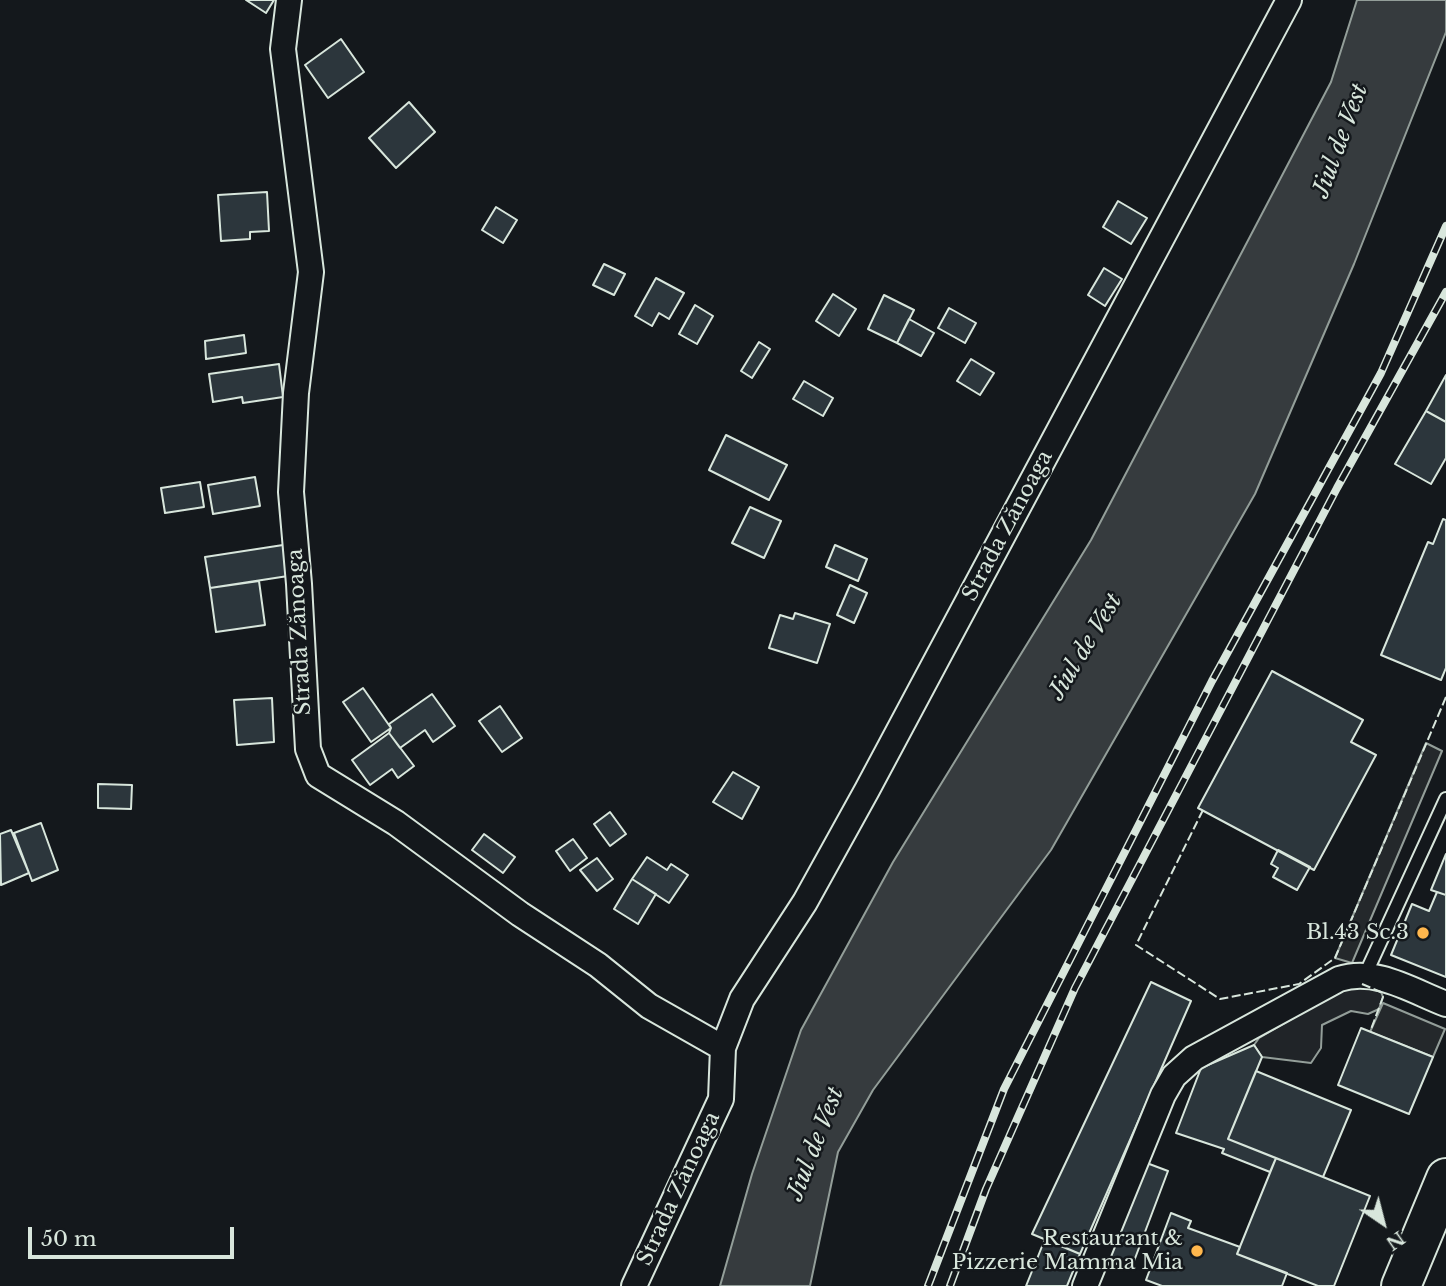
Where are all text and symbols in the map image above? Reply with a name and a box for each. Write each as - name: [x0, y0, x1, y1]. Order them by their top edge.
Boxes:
- water label: Jiul de Vest: [1308, 80, 1374, 202]
- street label: Strada Zănoaga: [958, 446, 1058, 606]
- street label: Strada Zănoaga: [283, 548, 317, 716]
- water label: Jiul de Vest: [1043, 589, 1129, 705]
- place label: Bl.43 Sc.3: [1306, 920, 1409, 946]
- marker: Bl.43 Sc.3: [1415, 925, 1431, 941]
- water label: Jiul de Vest: [782, 1083, 850, 1205]
- street label: Strada Zănoaga: [632, 1108, 726, 1270]
- north arrow: [1348, 1188, 1418, 1258]
- scale bar: [32, 1212, 238, 1256]
- text: 50 m: [41, 1226, 96, 1252]
- place label: Restaurant & Pizzerie Mamma Mia: [952, 1226, 1183, 1276]
- text: N: [1381, 1226, 1409, 1255]
- marker: Restaurant & Pizzerie Mamma Mia: [1189, 1243, 1205, 1259]

